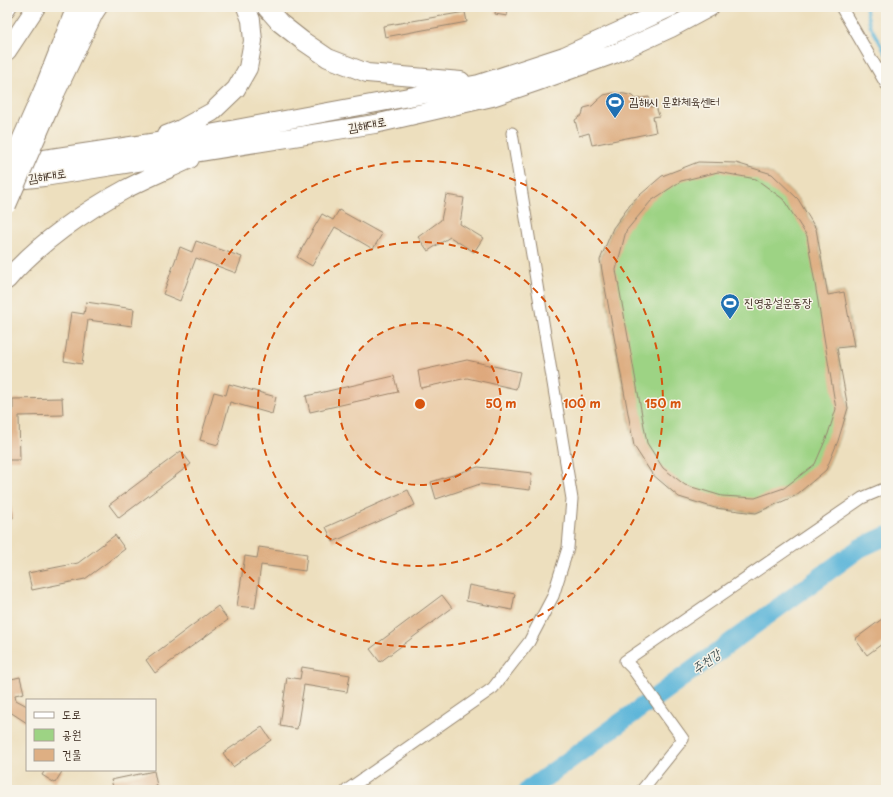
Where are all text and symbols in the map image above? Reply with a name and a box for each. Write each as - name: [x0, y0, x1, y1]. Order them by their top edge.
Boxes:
- sports icon: 김해시 문화체육센터: [604, 91, 626, 119]
- place label: 김해시 문화체육센터: [629, 92, 720, 110]
- street label: 김해대로: [346, 112, 387, 136]
- street label: 김해대로: [26, 163, 67, 187]
- sports icon: 진영공설운동장: [719, 292, 741, 320]
- place label: 진영공설운동장: [744, 293, 812, 311]
- text: 50 m: [485, 394, 517, 412]
- text: 100 m: [563, 394, 601, 412]
- text: 150 m: [645, 394, 681, 412]
- centre of rings: [413, 397, 427, 411]
- water label: 주천강: [687, 643, 725, 678]
- legend: [26, 699, 156, 771]
- text: 도로: [62, 705, 81, 723]
- text: 공원: [62, 725, 81, 743]
- text: 건물: [62, 745, 82, 763]

